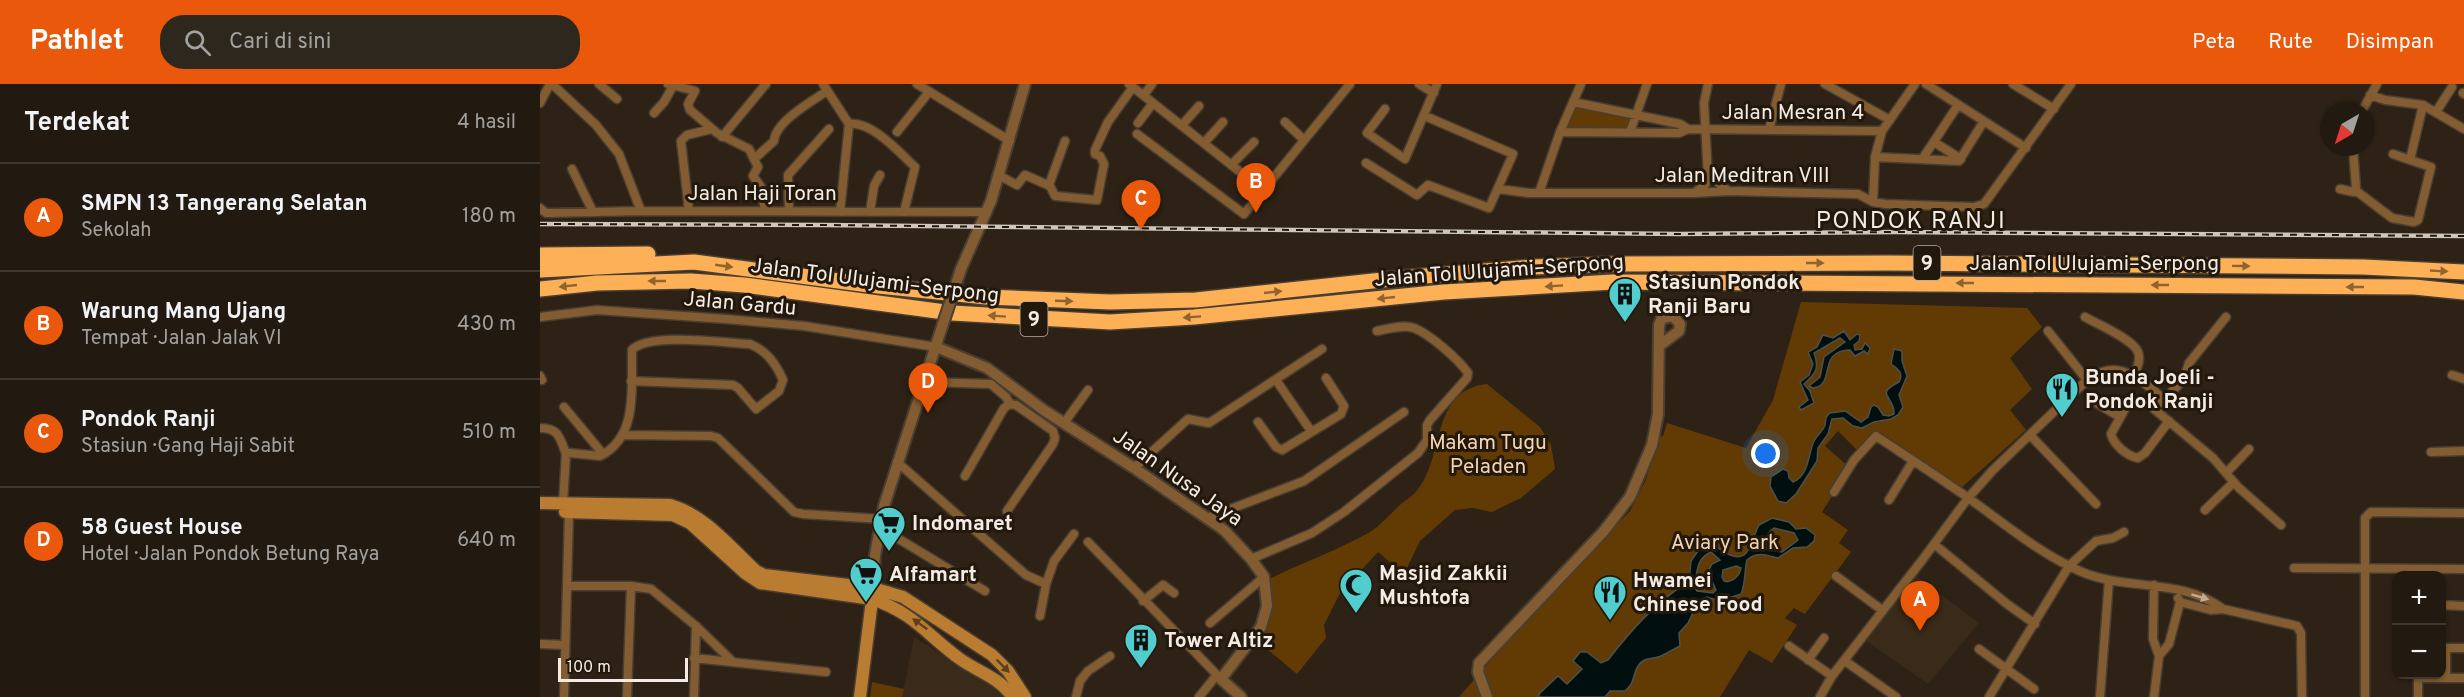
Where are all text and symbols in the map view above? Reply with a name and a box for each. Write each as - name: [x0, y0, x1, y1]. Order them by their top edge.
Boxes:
- search box: [160, 15, 580, 69]
- text: Pathlet: [30, 24, 124, 60]
- icon: search: [181, 26, 214, 59]
- text: Cari di sini: [229, 29, 331, 56]
- text: Peta: [2192, 29, 2235, 56]
- text: Rute: [2268, 29, 2313, 56]
- text: Disimpan: [2346, 29, 2434, 56]
- street label: Jalan Mesran 4: [1722, 100, 1864, 127]
- north arrow: [2320, 102, 2374, 156]
- text: Terdekat: [24, 107, 130, 140]
- text: 4 hasil: [457, 110, 516, 136]
- street label: Jalan Meditran VIII: [1654, 163, 1830, 190]
- pin: B: [1236, 164, 1276, 213]
- pin: C: [1122, 180, 1160, 230]
- street label: Jalan Haji Toran: [687, 181, 837, 208]
- text: SMPN 13 Tangerang Selatan: [81, 191, 368, 218]
- text: A: [36, 204, 51, 230]
- text: 180 m: [462, 204, 516, 230]
- district label: PONDOK RANJI: [1816, 207, 2006, 237]
- text: Sekolah: [81, 218, 152, 244]
- road number: 9: [1914, 246, 1940, 280]
- street label: Jalan Tol Ulujami–Serpong: [1373, 249, 1625, 294]
- street label: Jalan Tol Ulujami–Serpong: [1969, 251, 2219, 278]
- street label: Jalan Tol Ulujami–Serpong: [749, 253, 1001, 310]
- one-way arrow: [1805, 258, 1824, 268]
- one-way arrow: [715, 261, 734, 270]
- one-way arrow: [2231, 261, 2250, 271]
- one-way arrow: [2429, 267, 2448, 276]
- place label: Stasiun Pondok Ranji Baru: [1648, 270, 1800, 321]
- one-way arrow: [647, 276, 666, 286]
- building icon: Stasiun Pondok Ranji Baru: [1607, 276, 1643, 323]
- one-way arrow: [1956, 278, 1975, 288]
- one-way arrow: [2151, 280, 2170, 290]
- one-way arrow: [559, 281, 578, 291]
- one-way arrow: [1545, 281, 1564, 291]
- one-way arrow: [2346, 282, 2365, 291]
- street label: Jalan Gardu: [682, 286, 797, 323]
- one-way arrow: [1264, 287, 1283, 297]
- one-way arrow: [1376, 293, 1395, 303]
- one-way arrow: [1054, 296, 1073, 306]
- text: Warung Mang Ujang: [81, 299, 286, 326]
- road number: 9: [1020, 302, 1048, 336]
- one-way arrow: [987, 311, 1006, 321]
- text: B: [37, 312, 50, 338]
- text: 430 m: [457, 312, 516, 338]
- one-way arrow: [1182, 313, 1201, 322]
- text: Tempat · Jalan Jalak VI: [81, 326, 282, 352]
- pin: D: [908, 364, 948, 413]
- place label: Bunda Joeli - Pondok Ranji: [2085, 365, 2215, 416]
- restaurant icon: Bunda Joeli - Pondok Ranji: [2044, 371, 2080, 418]
- text: Pondok Ranji: [81, 407, 216, 434]
- text: C: [37, 420, 50, 446]
- text: 510 m: [462, 420, 516, 446]
- street label: Jalan Nusa Jaya: [1107, 423, 1247, 533]
- park label: Makam Tugu Peladen: [1429, 430, 1547, 481]
- text: Stasiun · Gang Haji Sabit: [81, 434, 295, 460]
- your location: [1751, 439, 1780, 468]
- supermarket icon: Indomaret: [871, 505, 907, 552]
- place label: Indomaret: [912, 511, 1013, 538]
- text: 58 Guest House: [81, 515, 243, 542]
- text: D: [36, 528, 51, 554]
- text: 640 m: [457, 528, 516, 554]
- park label: Aviary Park: [1671, 530, 1779, 557]
- text: Hotel · Jalan Pondok Betung Raya: [81, 542, 379, 568]
- supermarket icon: Alfamart: [848, 556, 884, 603]
- place label: Masjid Zakkii Mushtofa: [1379, 561, 1508, 612]
- place label: Alfamart: [889, 562, 977, 589]
- mosque icon: Masjid Zakkii Mushtofa: [1338, 567, 1374, 614]
- place label: Hwamei Chinese Food: [1633, 568, 1763, 619]
- map controls: [2392, 571, 2446, 679]
- button: +: [2392, 571, 2446, 625]
- restaurant icon: Hwamei Chinese Food: [1592, 574, 1628, 621]
- pin: A: [1900, 582, 1940, 631]
- one-way arrow: [2191, 593, 2209, 602]
- one-way arrow: [912, 618, 928, 630]
- building icon: Tower Altiz: [1123, 622, 1159, 669]
- button: −: [2392, 625, 2446, 679]
- place label: Tower Altiz: [1164, 628, 1273, 655]
- scale bar: [558, 655, 688, 682]
- text: 100 m: [567, 658, 611, 678]
- one-way arrow: [995, 658, 1009, 672]

